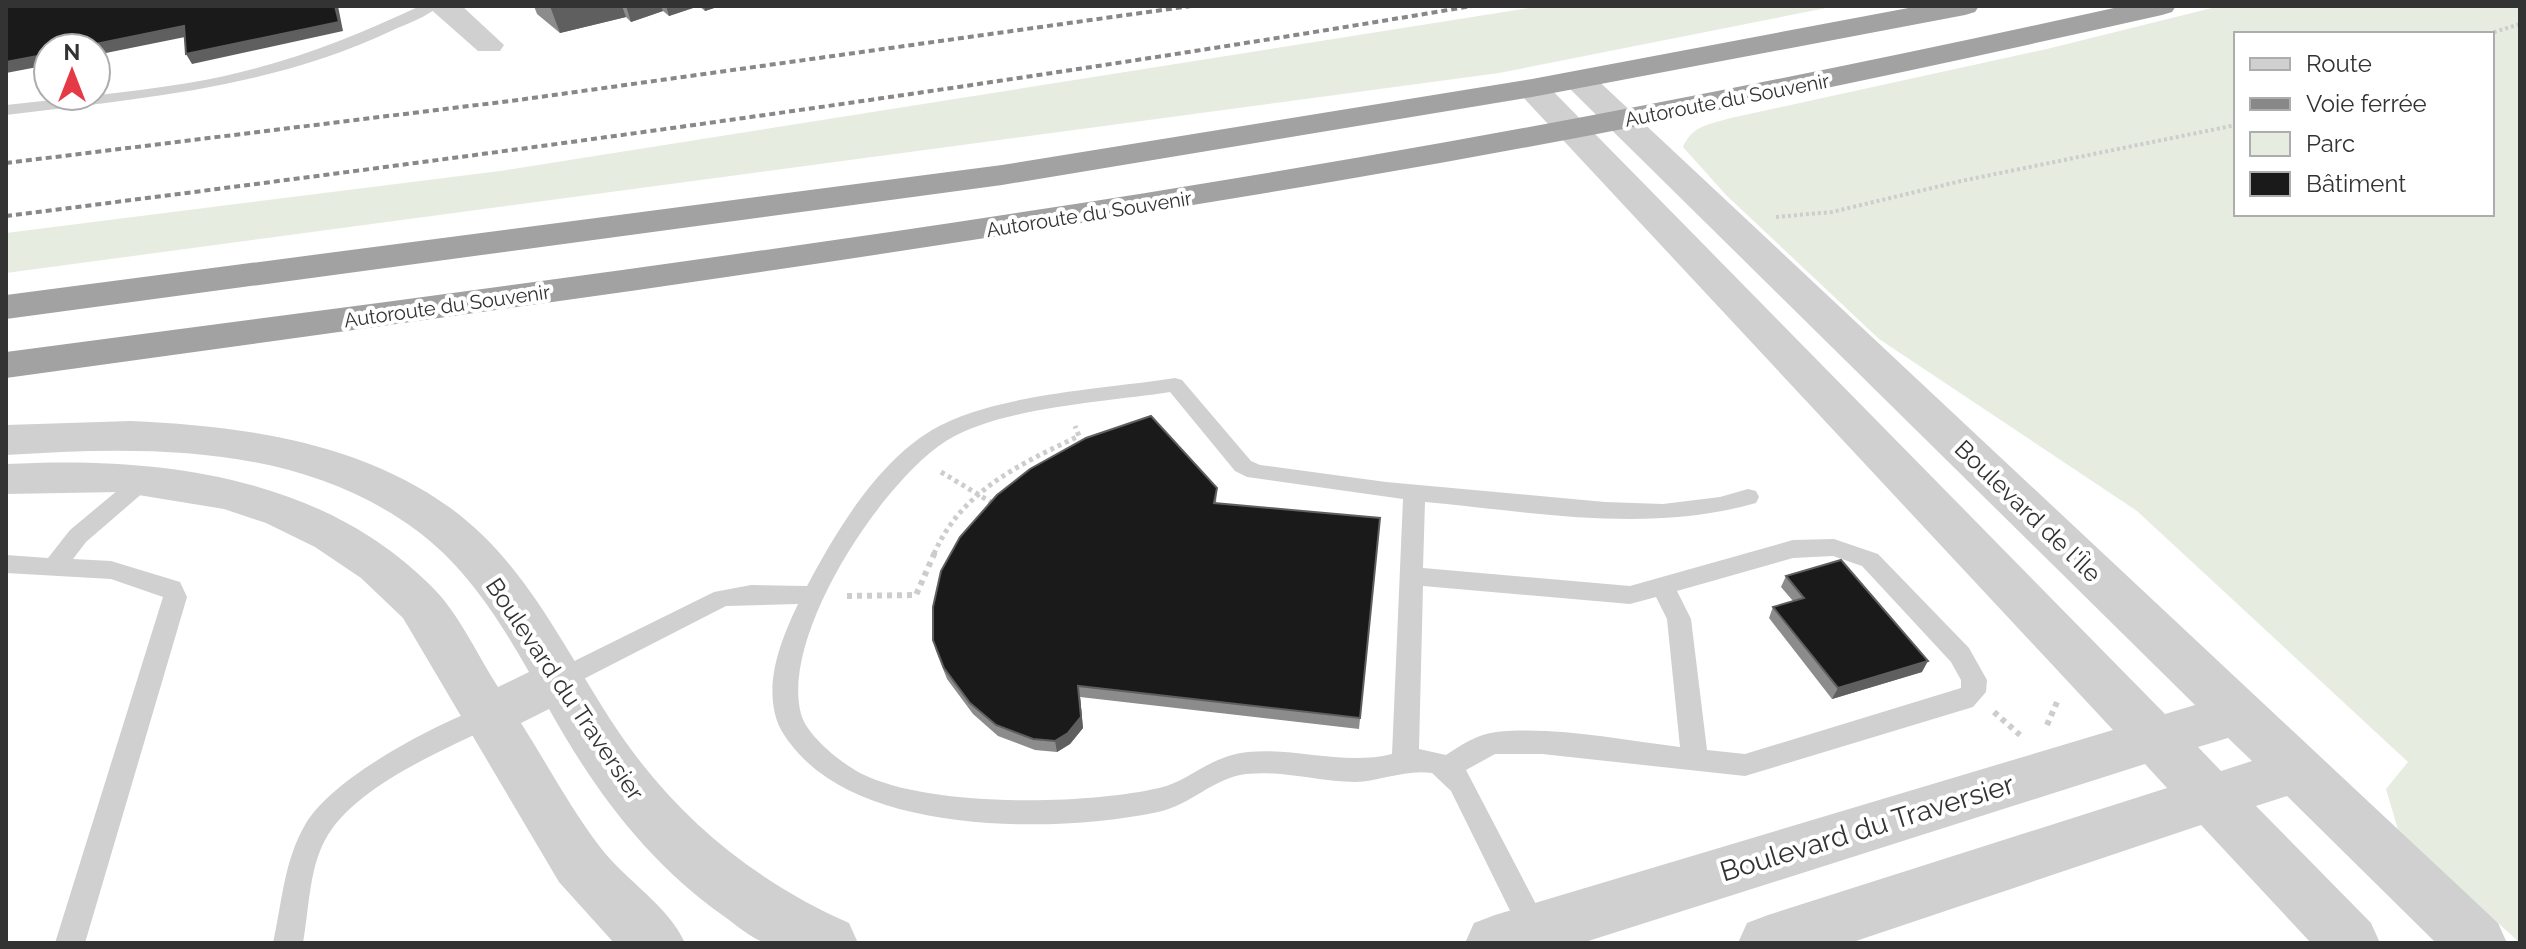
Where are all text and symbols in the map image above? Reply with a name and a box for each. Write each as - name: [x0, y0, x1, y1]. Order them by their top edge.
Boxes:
- north arrow: [32, 32, 112, 112]
- legend: [2234, 32, 2494, 216]
- text: N: [64, 39, 80, 65]
- text: Route: [2306, 49, 2372, 78]
- street label: Autoroute du Souvenir: [1623, 68, 1831, 132]
- text: Voie ferrée: [2306, 89, 2427, 118]
- text: Parc: [2306, 129, 2355, 158]
- text: Bâtiment: [2306, 169, 2406, 198]
- street label: Autoroute du Souvenir: [984, 186, 1194, 242]
- street label: Autoroute du Souvenir: [342, 280, 552, 332]
- street label: Boulevard de l'Île: [1949, 434, 2107, 588]
- street label: Boulevard du Traversier: [480, 572, 651, 806]
- street label: Boulevard du Traversier: [1716, 768, 2018, 888]

